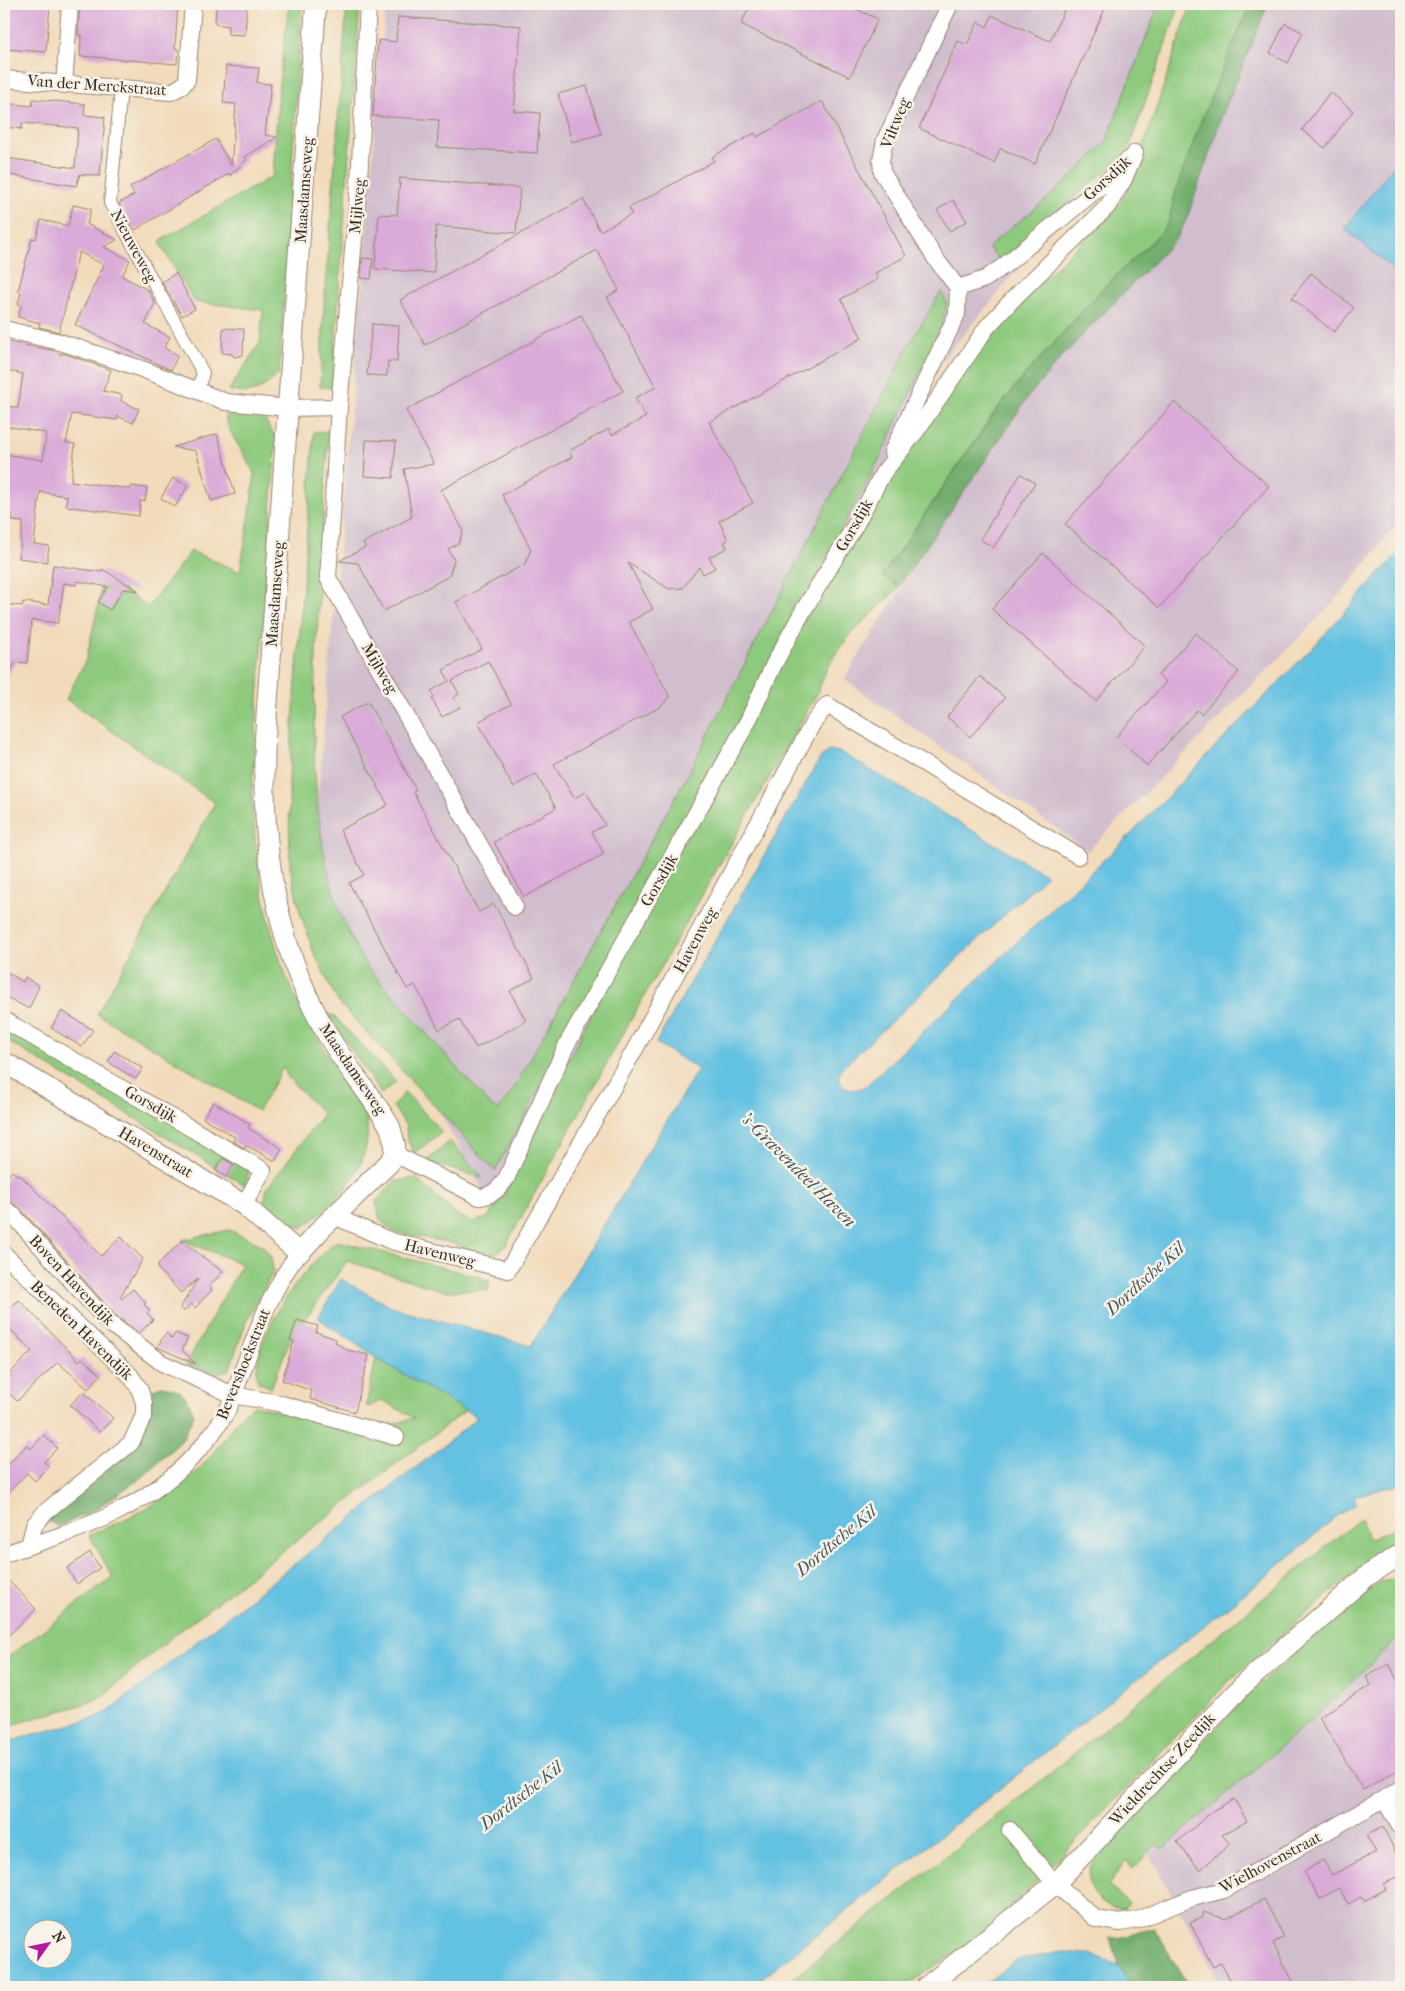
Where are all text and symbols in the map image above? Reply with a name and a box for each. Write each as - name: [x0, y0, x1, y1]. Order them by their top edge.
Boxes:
- street label: Van der Merckstraat: [26, 71, 168, 99]
- street label: Viltweg: [876, 94, 914, 152]
- street label: Maasdamseweg: [291, 136, 317, 244]
- street label: Gorsdijk: [1079, 151, 1135, 204]
- street label: Mijlweg: [345, 177, 369, 235]
- street label: Nieuweweg: [107, 206, 162, 287]
- street label: Gorsdijk: [831, 495, 877, 555]
- street label: Maasdamseweg: [262, 540, 288, 648]
- street label: Mijlweg: [358, 639, 402, 697]
- street label: Gorsdijk: [636, 850, 682, 910]
- street label: Havenweg: [669, 903, 721, 976]
- street label: Maasdamseweg: [315, 1020, 391, 1119]
- street label: Gorsdijk: [121, 1081, 181, 1127]
- water label: 's-Gravendeel Haven: [736, 1108, 860, 1232]
- street label: Havenstraat: [115, 1122, 197, 1182]
- street label: Boven Havendijk: [25, 1231, 119, 1330]
- street label: Havenweg: [403, 1235, 478, 1271]
- water label: Dordtsche Kil: [1101, 1236, 1191, 1320]
- street label: Beneden Havendijk: [27, 1276, 138, 1384]
- street label: Bevershoekstraat: [212, 1305, 274, 1422]
- water label: Dordtsche Kil: [791, 1500, 883, 1581]
- street label: Wieldrechtse Zeedijk: [1104, 1708, 1220, 1830]
- water label: Dordtsche Kil: [475, 1756, 568, 1835]
- street label: Wielhovenstraat: [1215, 1827, 1325, 1897]
- north arrow: [22, 1918, 72, 1968]
- text: N: [48, 1928, 69, 1947]

